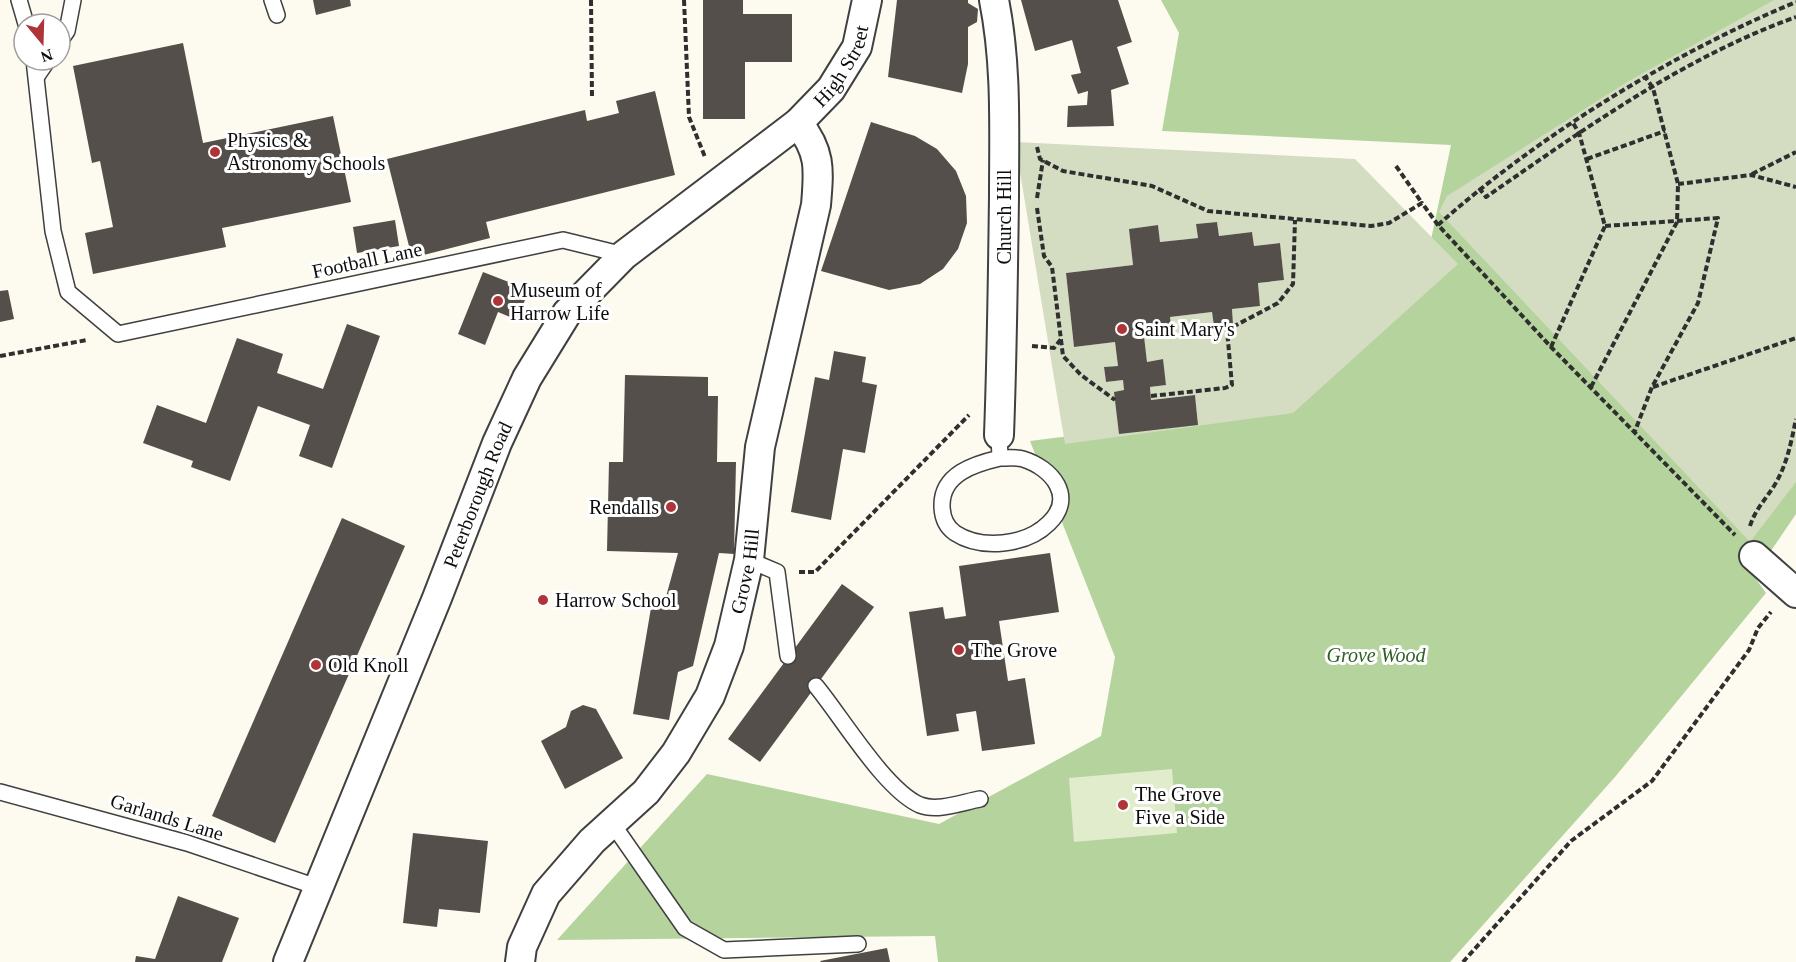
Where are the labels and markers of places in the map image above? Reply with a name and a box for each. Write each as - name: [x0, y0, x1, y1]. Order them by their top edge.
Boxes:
- place label: Physics & Astronomy Schools: [227, 129, 386, 175]
- marker: Physics & Astronomy Schools: [208, 145, 222, 159]
- place label: Museum of Harrow Life: [510, 279, 610, 324]
- marker: Museum of Harrow Life: [491, 294, 505, 308]
- place label: Saint Mary's: [1134, 318, 1235, 341]
- marker: Saint Mary's: [1115, 322, 1129, 336]
- place label: Rendalls: [589, 496, 659, 518]
- marker: Rendalls: [664, 500, 678, 514]
- place label: Harrow School: [555, 589, 677, 611]
- marker: Harrow School: [536, 593, 550, 607]
- place label: The Grove: [971, 639, 1057, 661]
- marker: The Grove: [952, 643, 966, 657]
- place label: Old Knoll: [328, 654, 409, 676]
- marker: Old Knoll: [309, 658, 323, 672]
- place label: The Grove Five a Side: [1135, 783, 1225, 828]
- marker: The Grove Five a Side: [1116, 798, 1130, 812]

